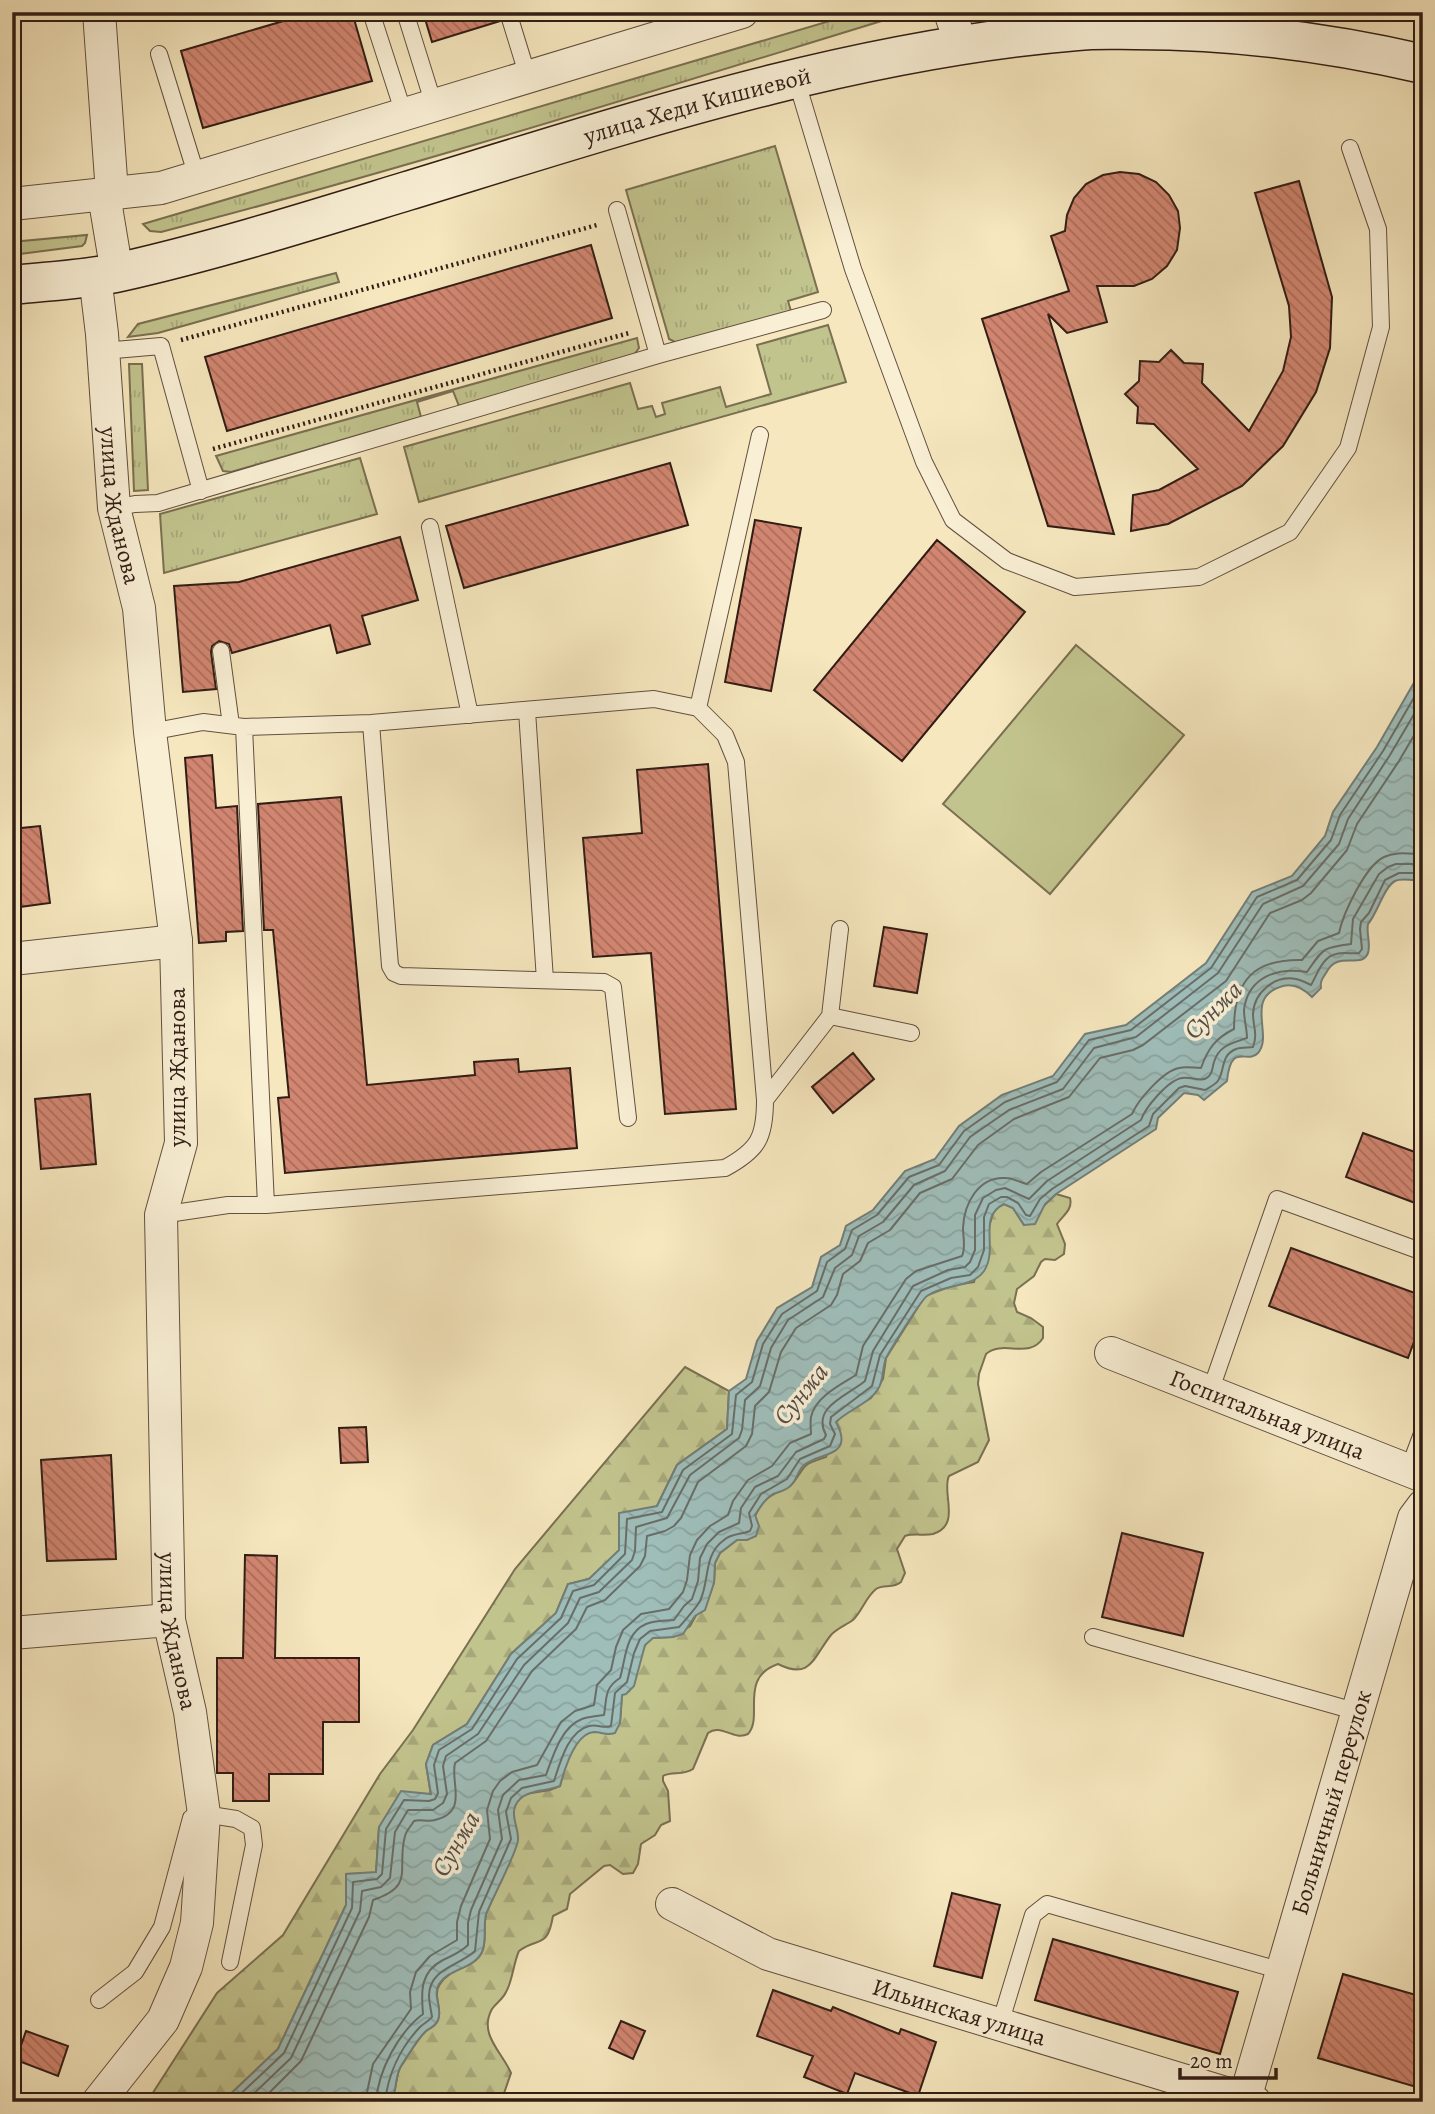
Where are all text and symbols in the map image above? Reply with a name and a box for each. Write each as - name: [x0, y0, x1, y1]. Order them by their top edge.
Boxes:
- street label: улица Хеди Кишиевой: [579, 59, 814, 152]
- street label: улица Жданова: [92, 425, 148, 587]
- water label: Сунжа: [1176, 973, 1250, 1047]
- street label: улица Жданова: [161, 987, 193, 1148]
- water label: Сунжа: [765, 1356, 837, 1432]
- street label: Госпитальная улица: [1165, 1362, 1370, 1468]
- street label: улица Жданова: [152, 1551, 205, 1713]
- street label: Больничный переулок: [1283, 1686, 1379, 1919]
- water label: Сунжа: [423, 1805, 489, 1883]
- street label: Ильинская улица: [868, 1971, 1050, 2054]
- scale bar: [1180, 2037, 1276, 2081]
- text: 20 m: [1190, 2047, 1233, 2075]

